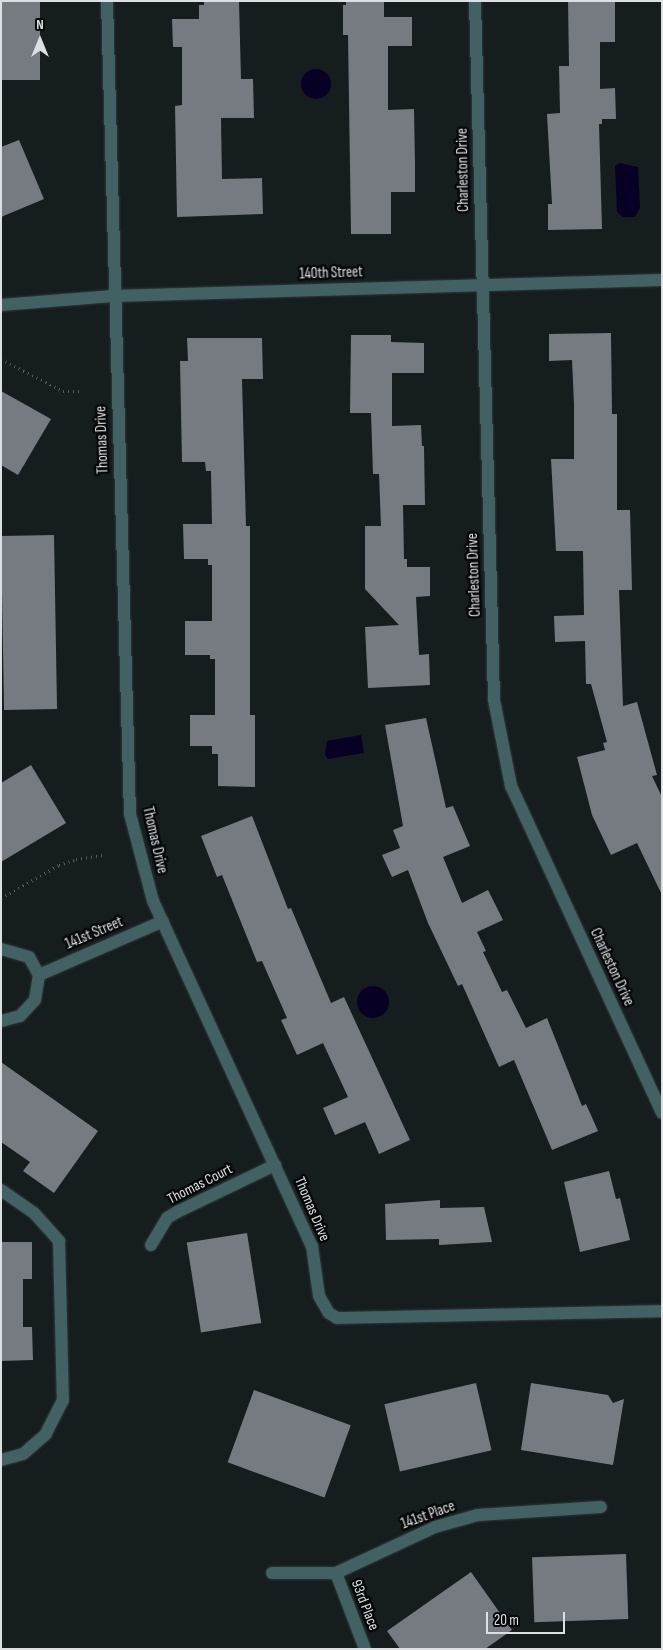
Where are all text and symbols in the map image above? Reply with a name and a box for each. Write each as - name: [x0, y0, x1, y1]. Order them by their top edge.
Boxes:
- north arrow: [15, 15, 65, 65]
- text: N: [36, 16, 44, 33]
- street label: Charleston Drive: [453, 128, 473, 212]
- street label: 140th Street: [299, 263, 363, 283]
- street label: Thomas Drive: [92, 406, 112, 474]
- street label: Charleston Drive: [464, 533, 484, 617]
- street label: Thomas Drive: [139, 805, 171, 875]
- street label: 141st Street: [62, 913, 126, 953]
- street label: Charleston Drive: [586, 925, 638, 1009]
- street label: Thomas Court: [165, 1160, 235, 1208]
- street label: Thomas Drive: [290, 1174, 334, 1244]
- street label: 141st Place: [399, 1497, 457, 1533]
- street label: 93rd Place: [347, 1577, 383, 1633]
- scale bar: [488, 1602, 567, 1634]
- text: 20 m: [494, 1611, 519, 1630]

